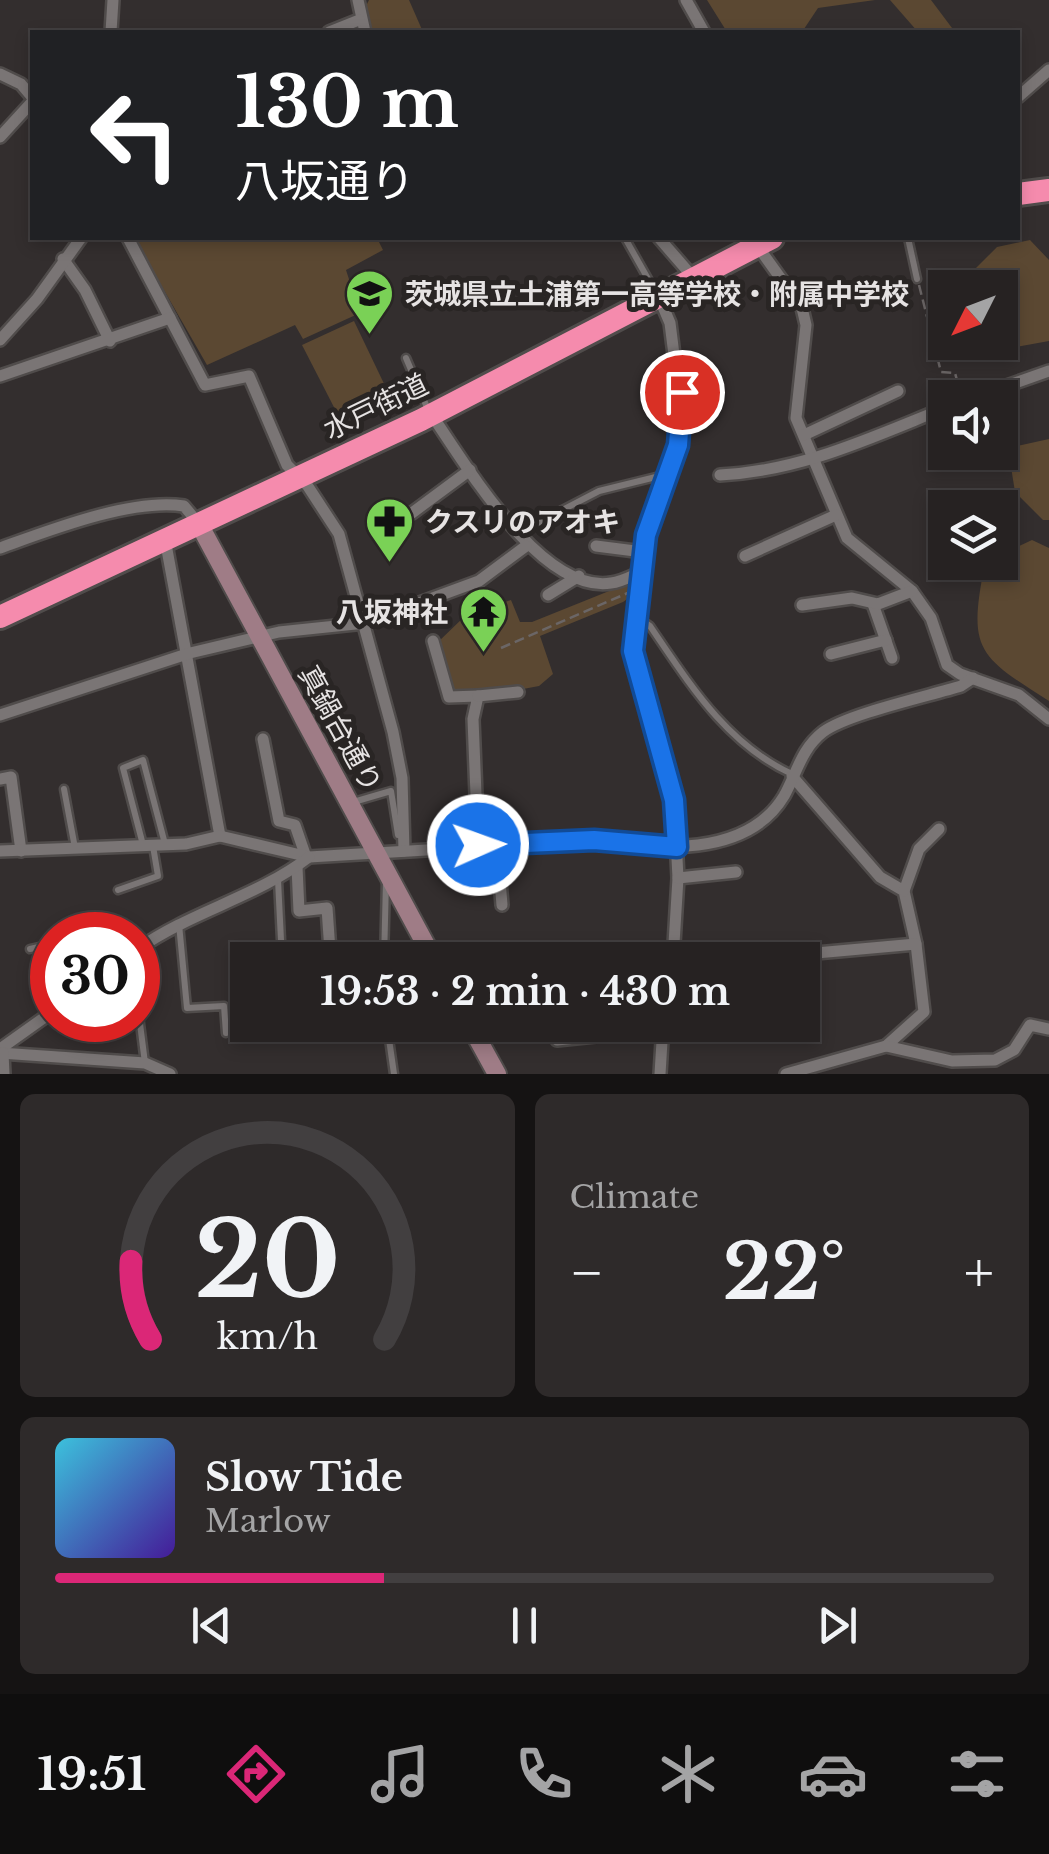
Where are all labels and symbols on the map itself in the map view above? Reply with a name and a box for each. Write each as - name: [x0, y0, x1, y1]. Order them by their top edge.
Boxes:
- school or university icon: 茨城県立土浦第一高等学校・附属中学校: [344, 268, 396, 336]
- north arrow: [928, 270, 1018, 360]
- place label: 茨城県立土浦第一高等学校・附属中学校: [405, 277, 909, 312]
- pin: [640, 350, 725, 435]
- street label: 水戸街道: [318, 367, 434, 447]
- pharmacy icon: クスリのアオキ: [364, 496, 416, 564]
- place label: クスリのアオキ: [425, 505, 620, 540]
- temple icon: 八坂神社: [457, 586, 509, 654]
- place label: 八坂神社: [336, 595, 448, 630]
- street label: 真鍋台通り: [291, 659, 389, 799]
- position arrow: [426, 793, 530, 897]
- speed limit sign: 30: [30, 912, 160, 1042]

